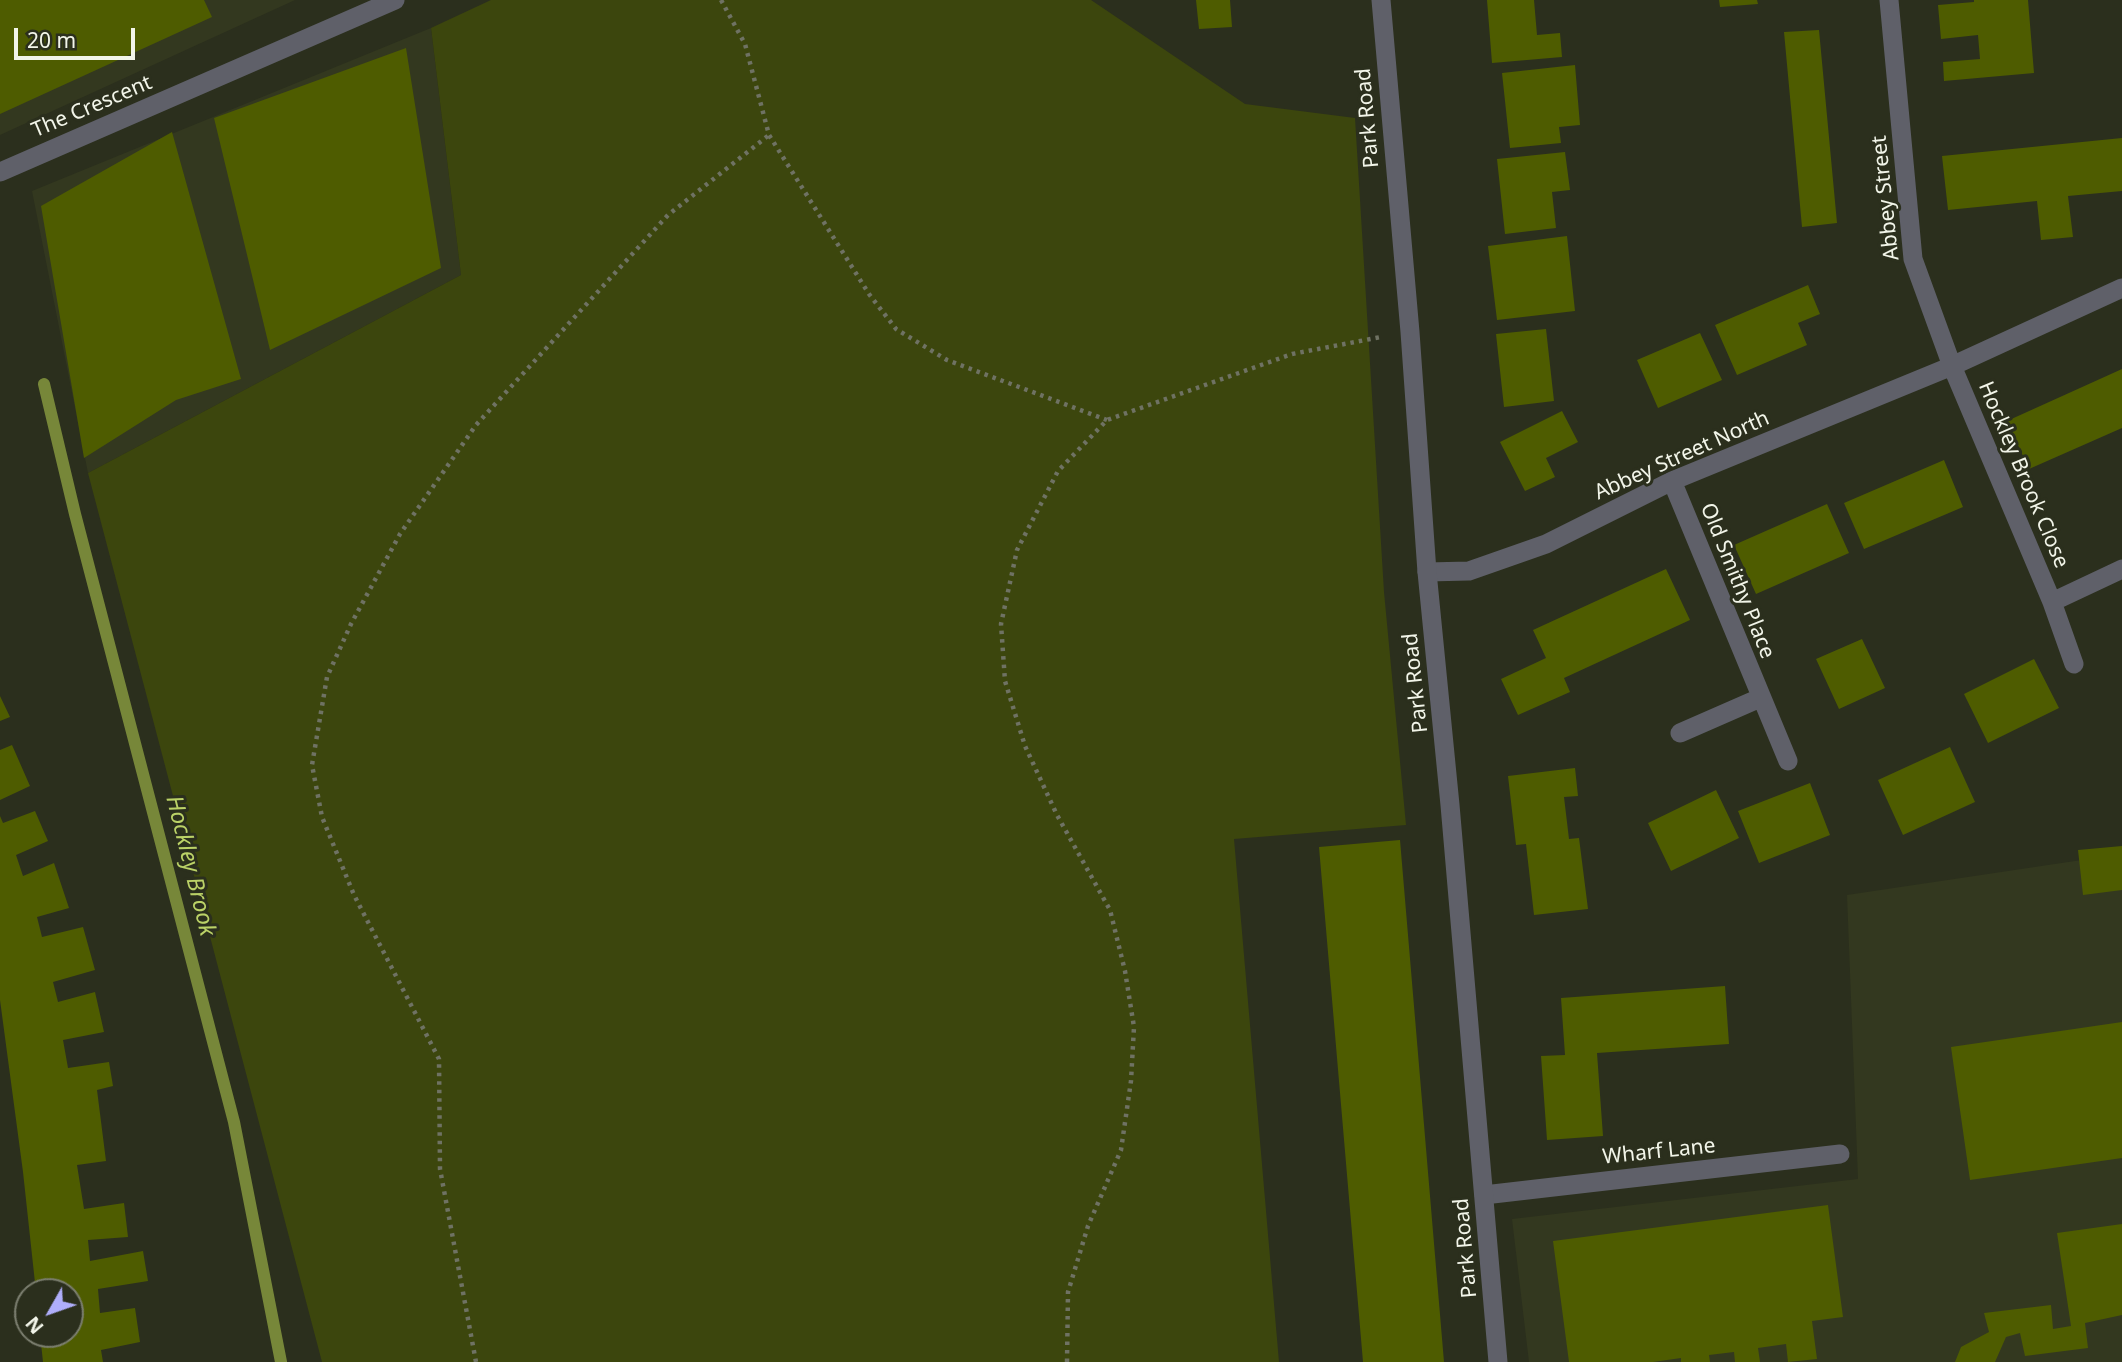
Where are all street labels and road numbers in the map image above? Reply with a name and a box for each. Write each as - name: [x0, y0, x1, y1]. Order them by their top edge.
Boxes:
- street label: Park Road: [1351, 67, 1385, 169]
- street label: The Crescent: [28, 70, 156, 144]
- street label: Abbey Street: [1867, 134, 1905, 262]
- street label: Hockley Brook Close: [1972, 378, 2074, 572]
- street label: Abbey Street North: [1591, 406, 1773, 506]
- street label: Old Smithy Place: [1694, 500, 1780, 662]
- street label: Park Road: [1398, 632, 1434, 734]
- street label: Wharf Lane: [1601, 1134, 1717, 1170]
- street label: Park Road: [1449, 1197, 1483, 1299]

